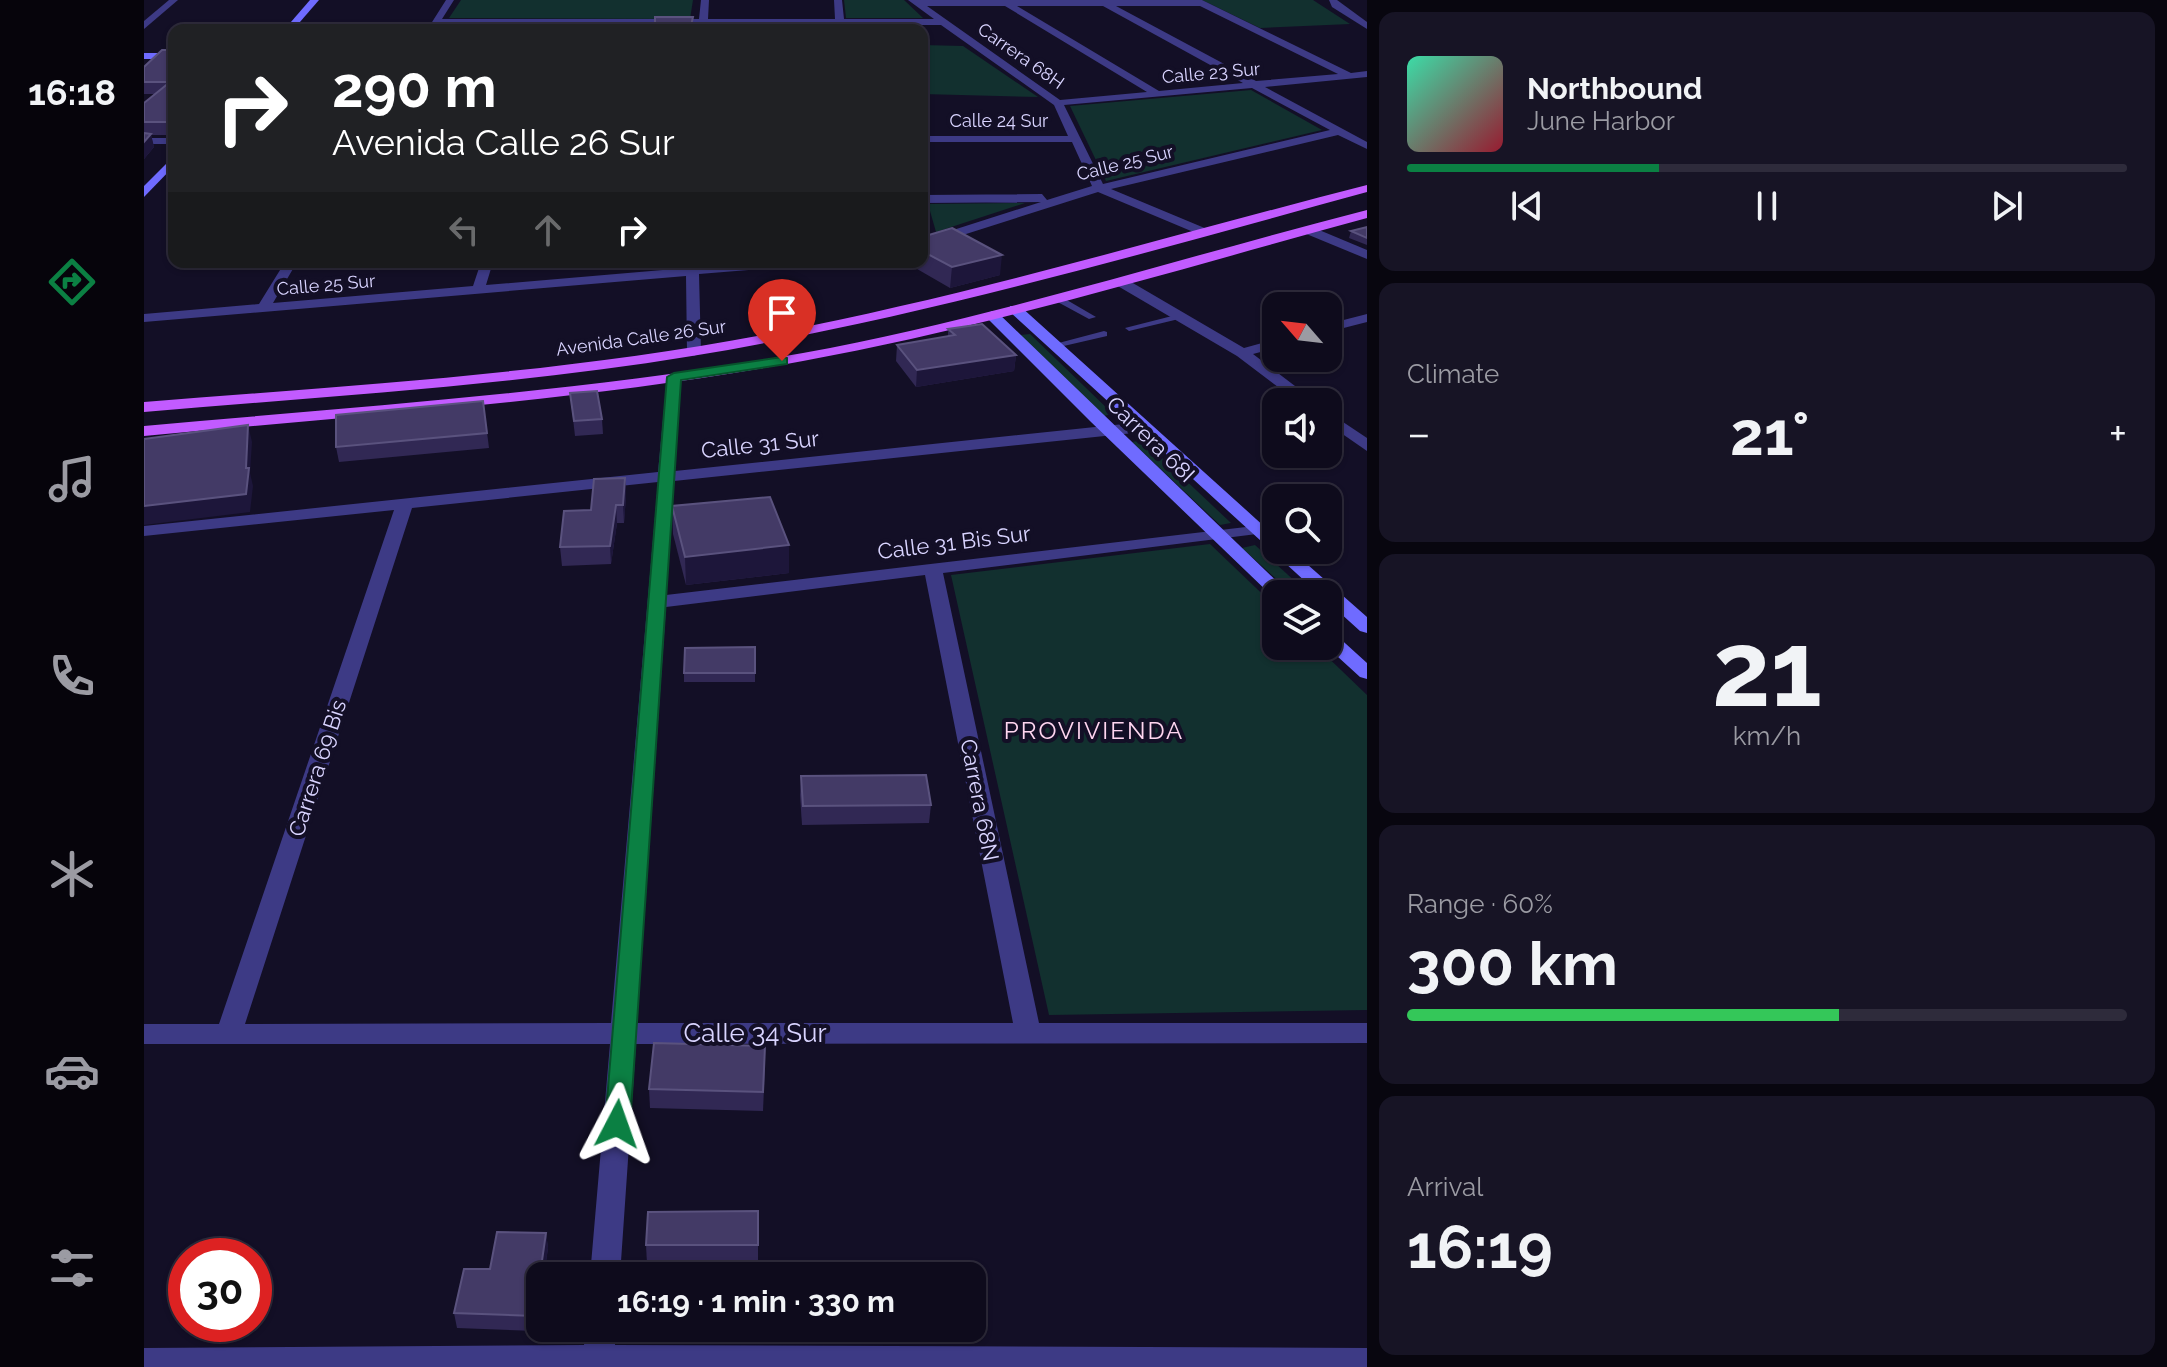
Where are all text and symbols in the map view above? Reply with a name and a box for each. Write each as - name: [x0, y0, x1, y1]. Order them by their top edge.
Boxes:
- street label: Carrera 68H: [974, 18, 1068, 93]
- text: 290 m: [332, 54, 497, 120]
- icon: right: [200, 56, 304, 160]
- street label: Calle 23 Sur: [1161, 58, 1262, 87]
- text: 16:18: [28, 71, 116, 113]
- text: Northbound: [1527, 71, 1702, 106]
- text: June Harbor: [1527, 106, 1675, 136]
- street label: Calle 24 Sur: [950, 110, 1049, 131]
- text: Avenida Calle 26 Sur: [332, 121, 675, 163]
- street label: Calle 25 Sur: [1074, 140, 1176, 185]
- icon: previous: [1505, 184, 1549, 228]
- icon: pause: [1745, 184, 1789, 228]
- icon: next: [1985, 184, 2029, 228]
- icon: left: [442, 208, 486, 252]
- icon: ahead: [526, 208, 570, 252]
- icon: right: [610, 208, 654, 252]
- icon: directions: [44, 254, 100, 310]
- street label: Calle 25 Sur: [276, 270, 377, 299]
- pin: [748, 279, 816, 361]
- icon: arrive: [760, 291, 804, 335]
- north arrow: [1262, 292, 1342, 372]
- map controls: [1262, 292, 1342, 660]
- street label: Avenida Calle 26 Sur: [555, 315, 728, 360]
- text: Climate: [1407, 359, 1499, 389]
- button: sound: [1262, 388, 1342, 468]
- street label: Carrera 68I: [1102, 391, 1200, 487]
- text: 21°: [1730, 399, 1809, 469]
- text: −: [1407, 408, 1431, 459]
- text: +: [2109, 408, 2127, 459]
- street label: Calle 31 Sur: [700, 425, 821, 463]
- icon: music: [44, 451, 100, 507]
- button: search: [1262, 484, 1342, 564]
- street label: Calle 31 Bis Sur: [876, 520, 1032, 564]
- button: layers: [1262, 580, 1342, 660]
- text: 21: [1712, 608, 1822, 730]
- icon: phone: [44, 648, 100, 704]
- street label: Carrera 69 Bis: [283, 696, 351, 840]
- district label: PROVIVIENDA: [1004, 716, 1184, 745]
- text: km/h: [1733, 721, 1801, 751]
- street label: Carrera 68N: [955, 737, 1005, 863]
- icon: climate: [44, 846, 100, 902]
- text: Range · 60%: [1407, 889, 1553, 919]
- text: 300 km: [1407, 929, 1618, 999]
- street label: Calle 34 Sur: [683, 1018, 827, 1048]
- icon: car: [44, 1043, 100, 1099]
- position arrow: [575, 1082, 659, 1166]
- text: Arrival: [1407, 1172, 1483, 1202]
- text: 16:19: [1407, 1212, 1553, 1282]
- speed limit sign: 30: [168, 1238, 272, 1342]
- icon: filters: [44, 1240, 100, 1296]
- text: 16:19 · 1 min · 330 m: [617, 1284, 895, 1319]

